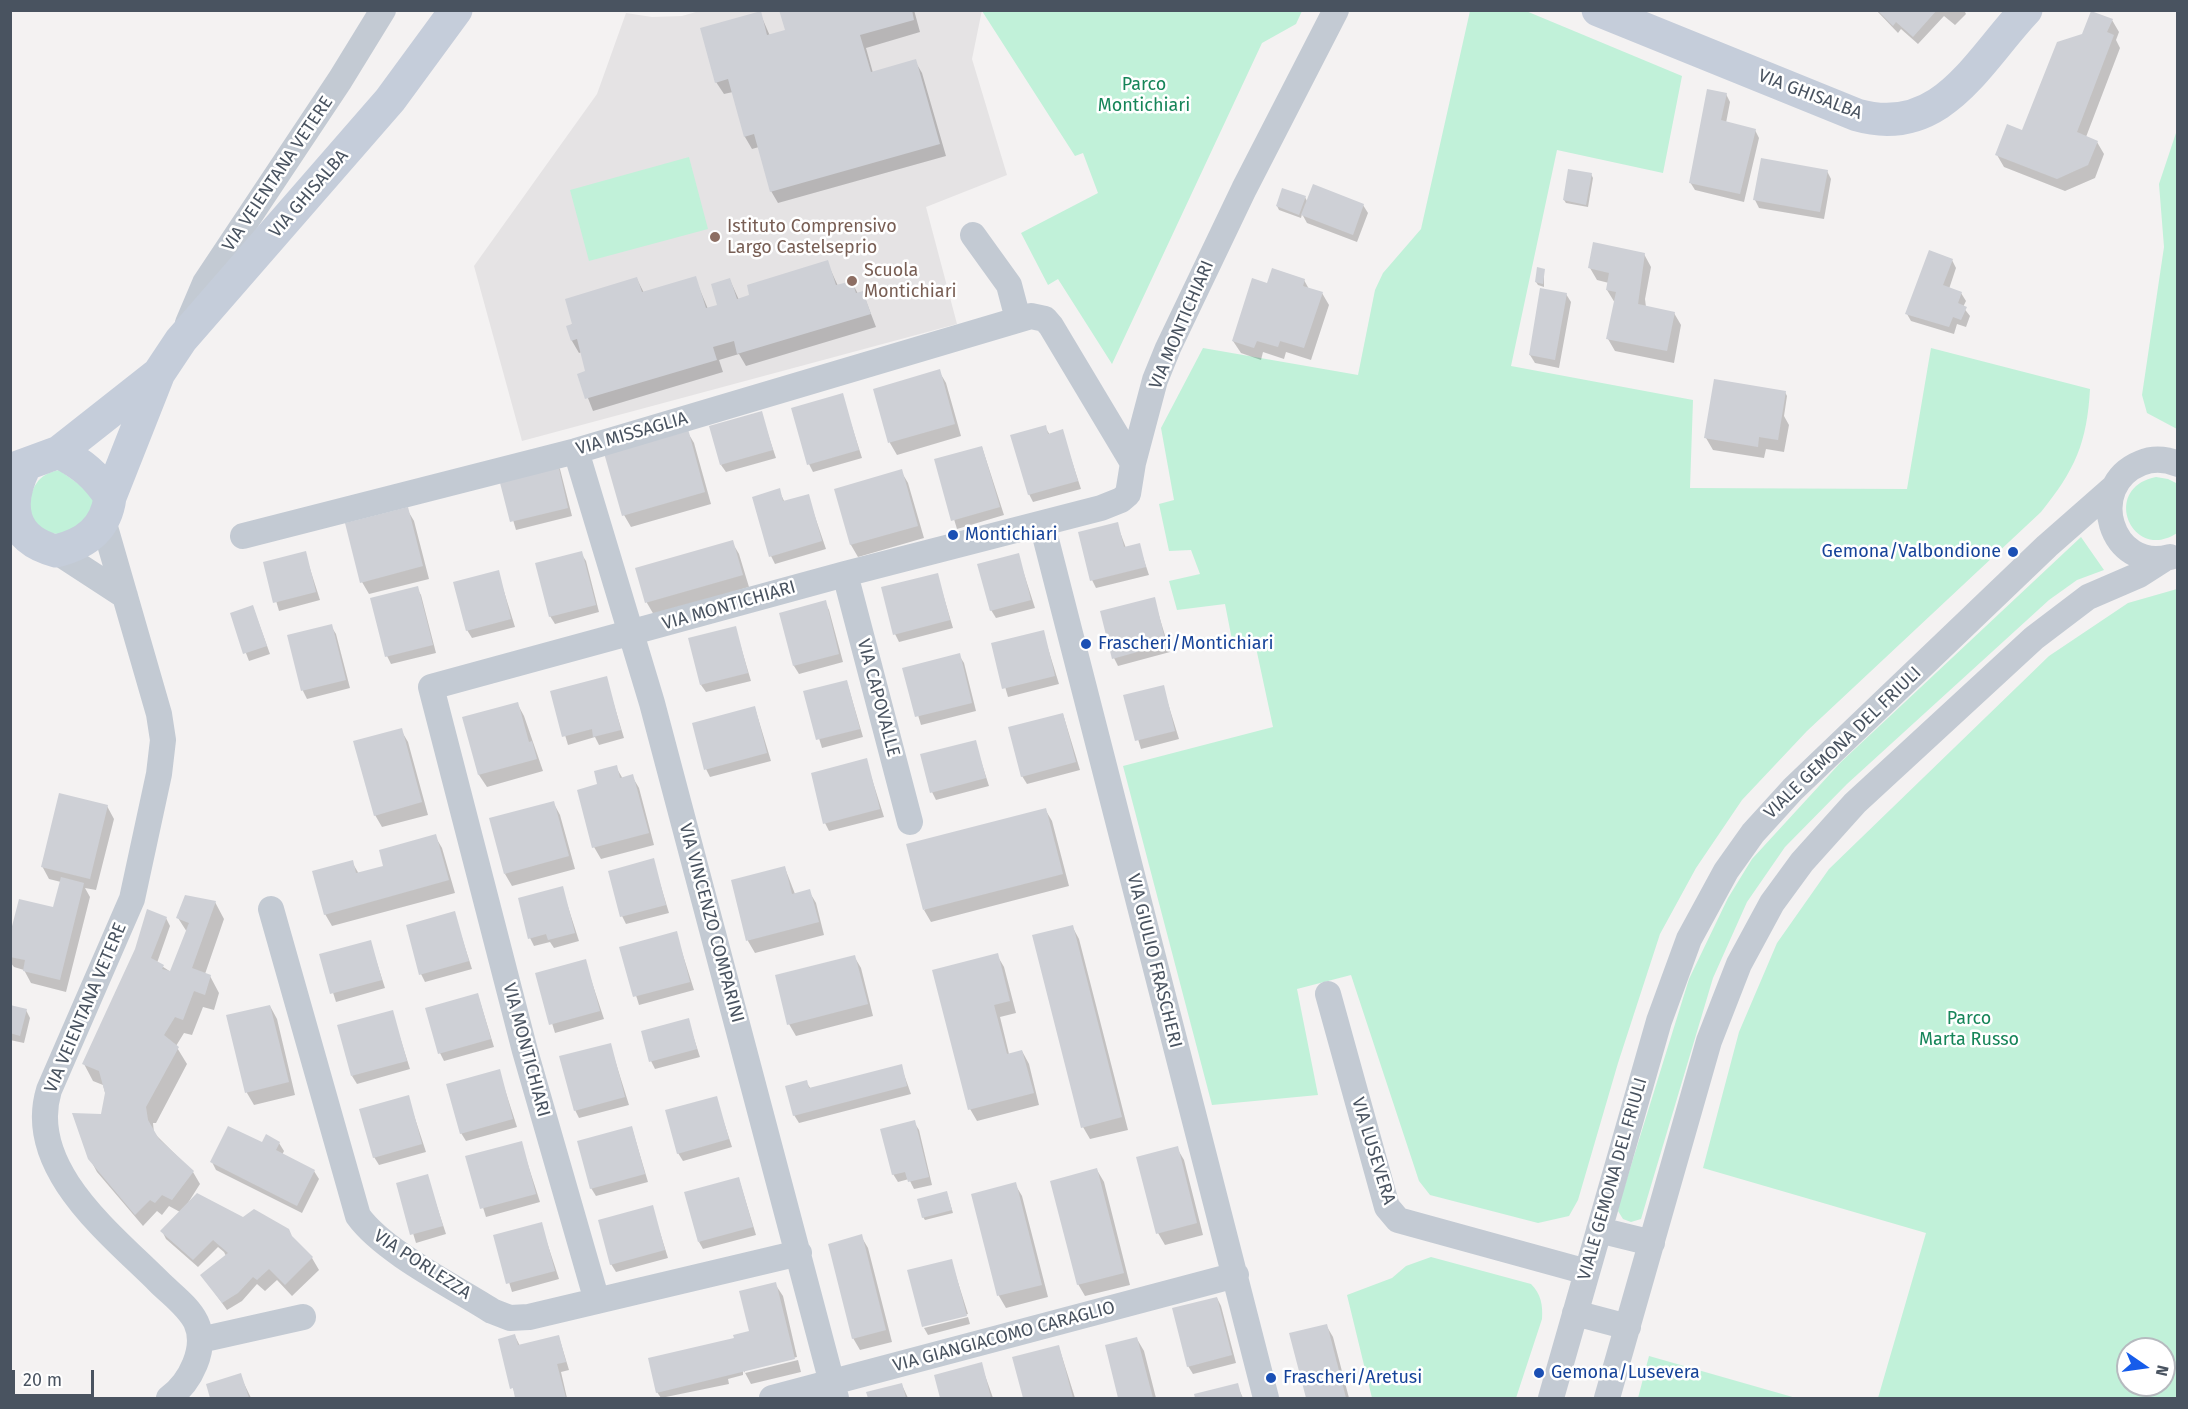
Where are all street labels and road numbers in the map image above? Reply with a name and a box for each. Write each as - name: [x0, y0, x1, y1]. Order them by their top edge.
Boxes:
- street label: VIA GHISALBA: [1755, 65, 1865, 125]
- street label: VIA VEIENTANA VETERE: [218, 92, 338, 256]
- street label: VIA GHISALBA: [265, 146, 353, 242]
- street label: VIA MONTICHIARI: [1145, 257, 1219, 393]
- street label: VIA MISSAGLIA: [574, 408, 690, 460]
- street label: VIA MONTICHIARI: [660, 577, 798, 635]
- street label: VIA CAPOVALLE: [852, 637, 904, 759]
- street label: VIALE GEMONA DEL FRIULI: [1760, 662, 1926, 824]
- street label: VIA VINCENZO COMPARINI: [674, 821, 748, 1025]
- street label: VIA GIULIO FRASCHERI: [1122, 872, 1186, 1050]
- street label: VIA VEIENTANA VETERE: [40, 920, 132, 1096]
- street label: VIA MONTICHIARI: [498, 981, 554, 1119]
- street label: VIALE GEMONA DEL FRIULI: [1574, 1075, 1652, 1283]
- street label: VIA LUSEVERA: [1346, 1095, 1400, 1207]
- street label: VIA PORLEZZA: [369, 1226, 475, 1304]
- street label: VIA GIANGIACOMO CARAGLIO: [891, 1297, 1117, 1377]

